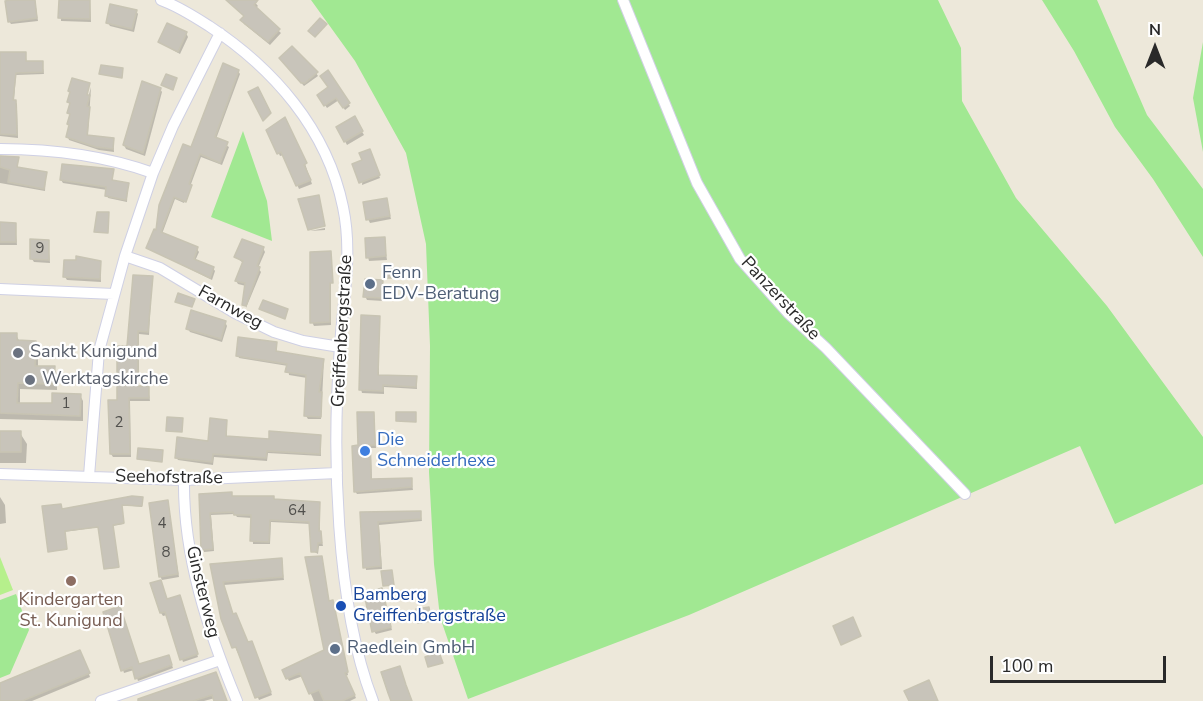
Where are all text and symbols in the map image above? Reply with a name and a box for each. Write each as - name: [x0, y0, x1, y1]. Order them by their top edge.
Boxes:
- north arrow: [1125, 18, 1185, 78]
- text: N: [1149, 19, 1161, 41]
- house number: 9: [36, 240, 44, 258]
- street label: Panzerstraße: [736, 253, 824, 345]
- street label: Greiffenbergstraße: [328, 254, 358, 408]
- place label: Fenn EDV-Beratung: [382, 263, 500, 306]
- marker: Fenn EDV-Beratung: [363, 277, 377, 291]
- street label: Farnweg: [194, 281, 266, 335]
- place label: Sankt Kunigund: [30, 342, 157, 364]
- marker: Sankt Kunigund: [11, 346, 25, 360]
- place label: Werktagskirche: [42, 369, 168, 391]
- marker: Werktagskirche: [23, 373, 37, 387]
- house number: 1: [62, 395, 70, 413]
- house number: 2: [115, 414, 123, 432]
- place label: Die Schneiderhexe: [377, 430, 496, 472]
- marker: Die Schneiderhexe: [358, 444, 372, 458]
- street label: Seehofstraße: [115, 466, 223, 490]
- house number: 64: [288, 502, 306, 520]
- house number: 4: [158, 515, 166, 533]
- house number: 8: [162, 544, 170, 562]
- street label: Ginsterweg: [180, 544, 224, 640]
- marker: Kindergarten St. Kunigund: [64, 574, 78, 588]
- place label: Bamberg Greiffenbergstraße: [353, 585, 506, 628]
- place label: Kindergarten St. Kunigund: [18, 590, 124, 632]
- marker: Bamberg Greiffenbergstraße: [334, 599, 348, 613]
- place label: Raedlein GmbH: [347, 638, 475, 660]
- marker: Raedlein GmbH: [328, 642, 342, 656]
- scale bar: [993, 644, 1168, 682]
- text: 100 m: [1001, 654, 1053, 678]

